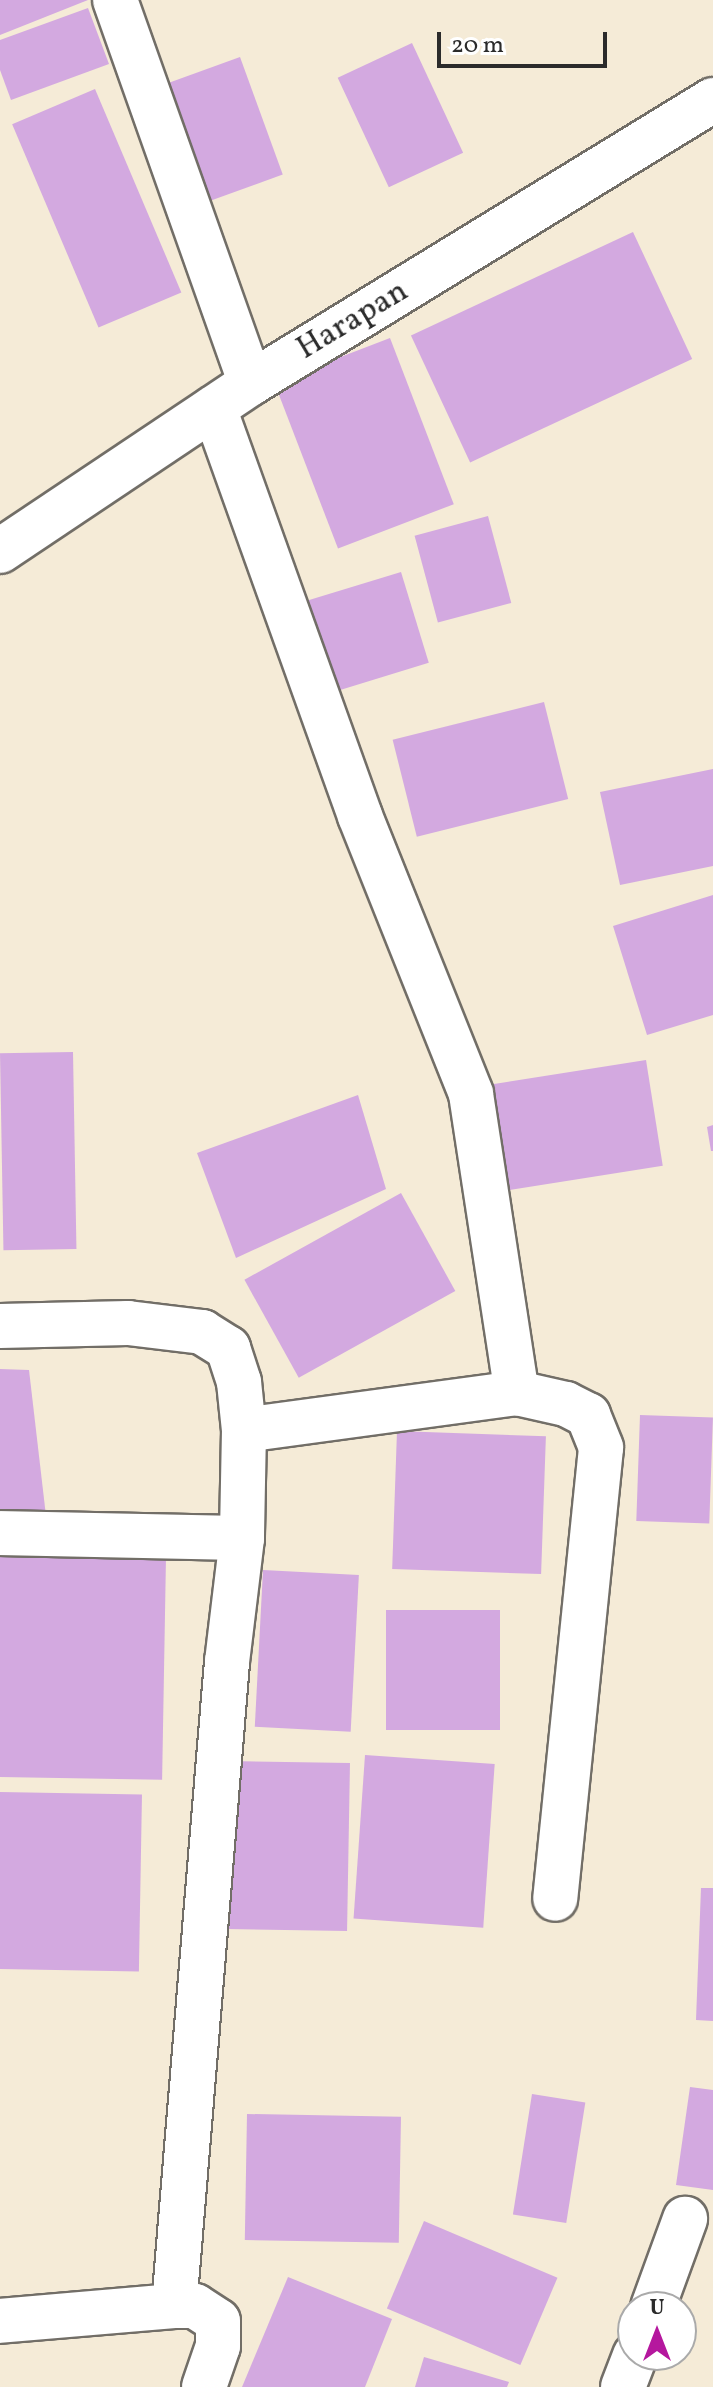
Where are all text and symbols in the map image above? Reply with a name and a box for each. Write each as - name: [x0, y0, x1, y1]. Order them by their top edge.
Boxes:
- scale bar: [441, 16, 611, 66]
- text: 20 m: [451, 29, 504, 63]
- street label: Harapan: [291, 273, 415, 369]
- north arrow: [617, 2291, 697, 2371]
- text: U: [649, 2293, 665, 2324]

